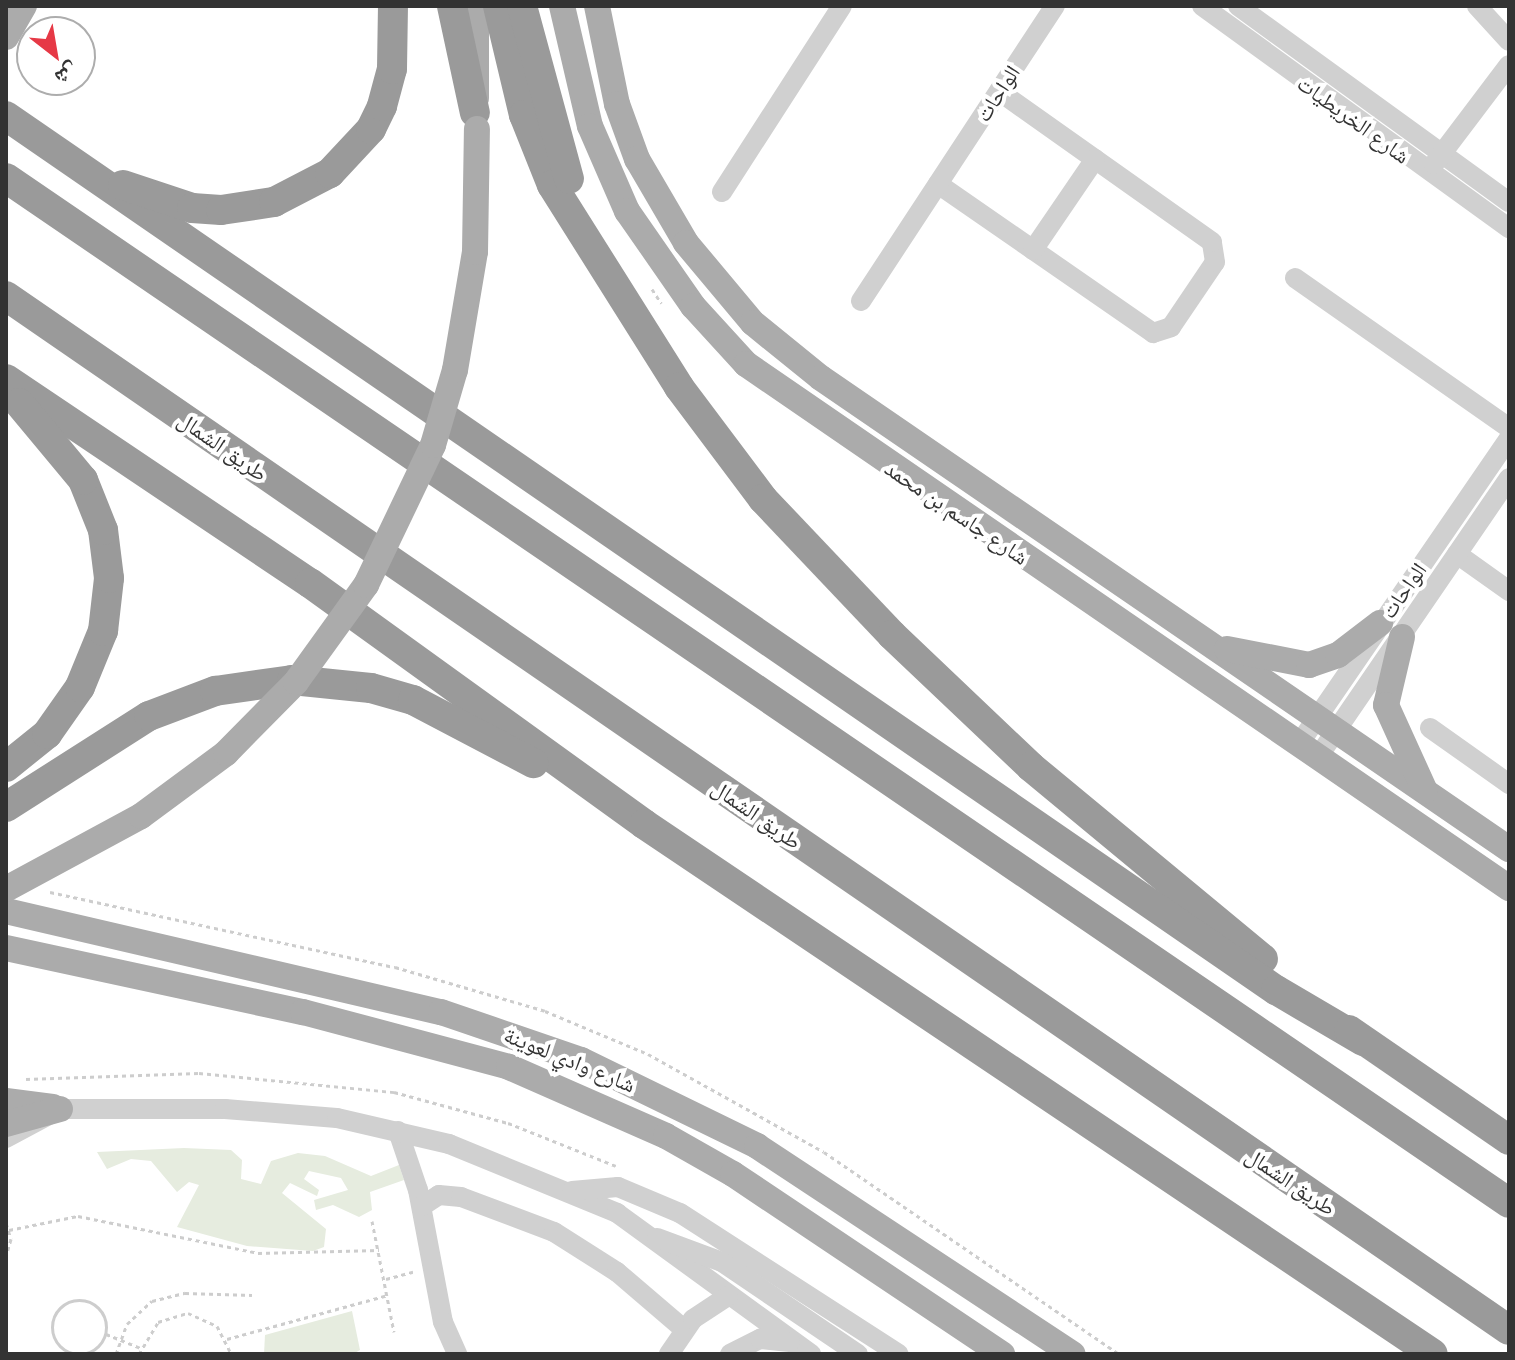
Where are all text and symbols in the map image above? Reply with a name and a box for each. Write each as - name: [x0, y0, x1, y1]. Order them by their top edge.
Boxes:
- north arrow: [16, 16, 96, 96]
- text: ش: [51, 58, 85, 93]
- street label: الواحات: [969, 60, 1025, 126]
- street label: شارع الخريطيات: [1293, 69, 1415, 169]
- street label: طريق الشمال: [173, 406, 273, 486]
- street label: شارع جاسم بن محمد: [880, 454, 1034, 570]
- street label: الواحات: [1374, 557, 1432, 623]
- street label: طريق الشمال: [707, 774, 807, 854]
- street label: شارع وادي لعوينة: [500, 1021, 640, 1097]
- street label: طريق الشمال: [1241, 1141, 1341, 1221]

